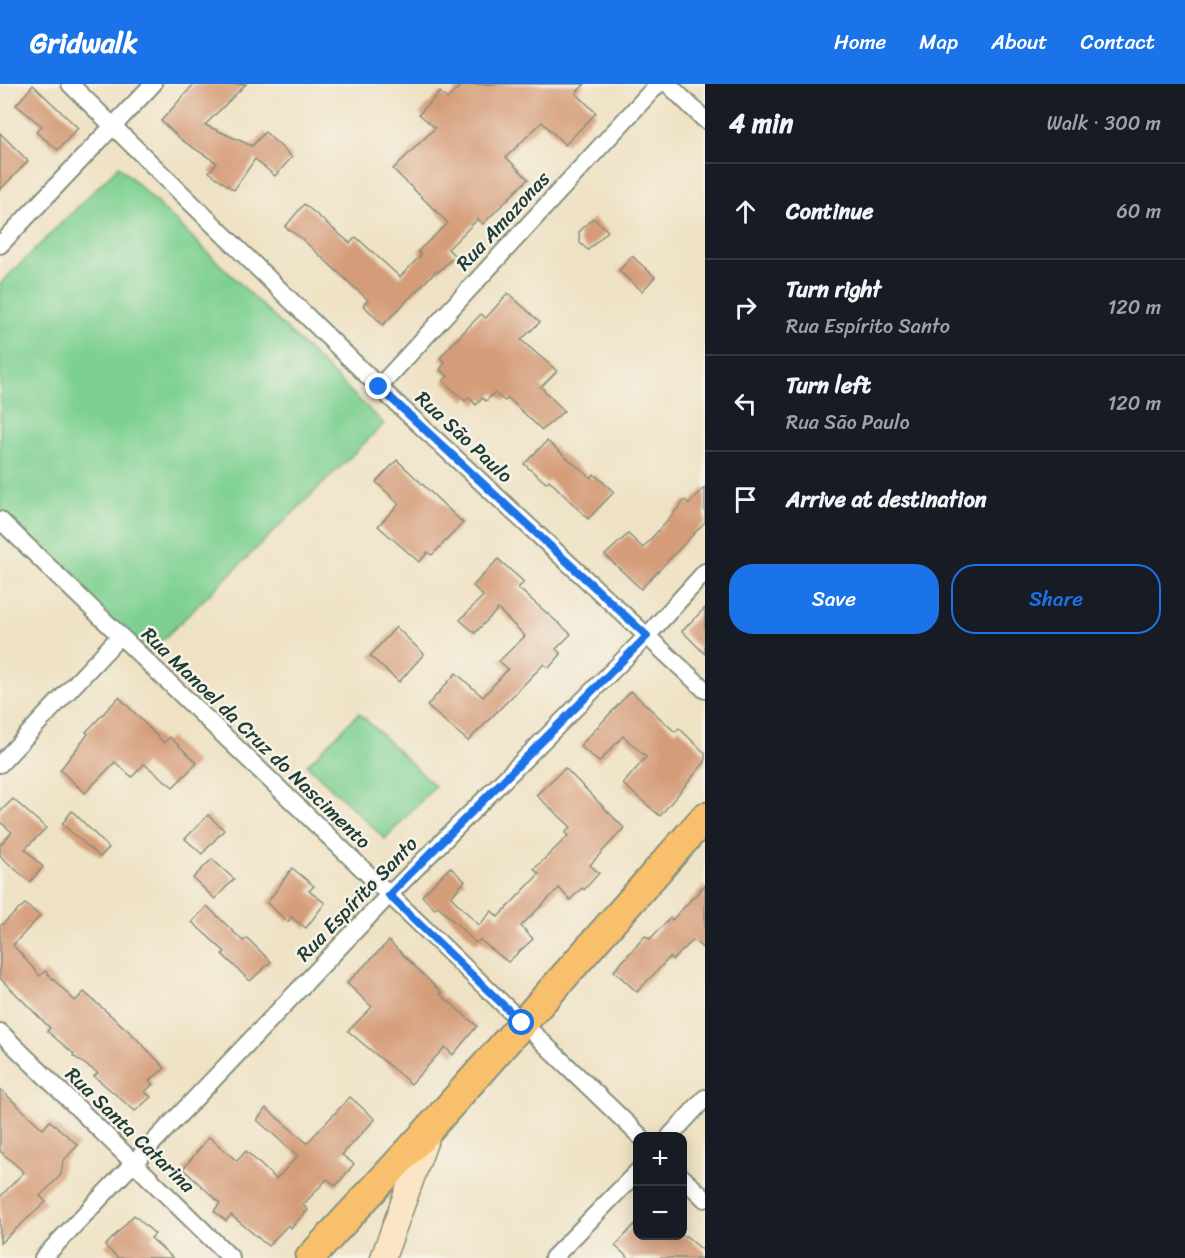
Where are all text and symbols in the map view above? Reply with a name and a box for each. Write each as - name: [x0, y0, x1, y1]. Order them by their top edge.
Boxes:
- text: Gridwalk: [30, 18, 138, 67]
- text: Home: [834, 23, 886, 61]
- text: Map: [919, 23, 958, 61]
- text: About: [991, 23, 1048, 61]
- text: Contact: [1081, 23, 1155, 61]
- text: 4 min: [729, 100, 793, 146]
- text: Walk · 300 m: [1047, 106, 1161, 141]
- street label: Rua Amazonas: [447, 162, 559, 279]
- text: Continue: [786, 192, 874, 231]
- text: 60 m: [1116, 194, 1161, 229]
- icon: ahead: [729, 195, 762, 228]
- text: Turn right: [786, 270, 881, 309]
- text: 120 m: [1108, 290, 1161, 325]
- icon: right: [729, 291, 762, 324]
- text: Rua Espírito Santo: [786, 309, 950, 344]
- text: Turn left: [786, 366, 871, 405]
- route end: [365, 373, 391, 399]
- street label: Rua São Paulo: [407, 382, 521, 492]
- text: 120 m: [1108, 386, 1161, 421]
- icon: left: [729, 387, 762, 420]
- text: Rua São Paulo: [786, 405, 910, 440]
- text: Arrive at destination: [786, 480, 987, 519]
- icon: arrive: [729, 483, 762, 516]
- button: Save: [729, 564, 939, 634]
- button: Share: [951, 564, 1161, 634]
- street label: Rua Manoel da Cruz do Nascimento: [133, 618, 379, 858]
- street label: Rua Espírito Santo: [287, 828, 427, 970]
- route start: [508, 1009, 534, 1035]
- street label: Rua Santa Catarina: [57, 1058, 204, 1202]
- map controls: [633, 1132, 687, 1240]
- button: +: [633, 1132, 687, 1186]
- button: −: [633, 1186, 687, 1240]

